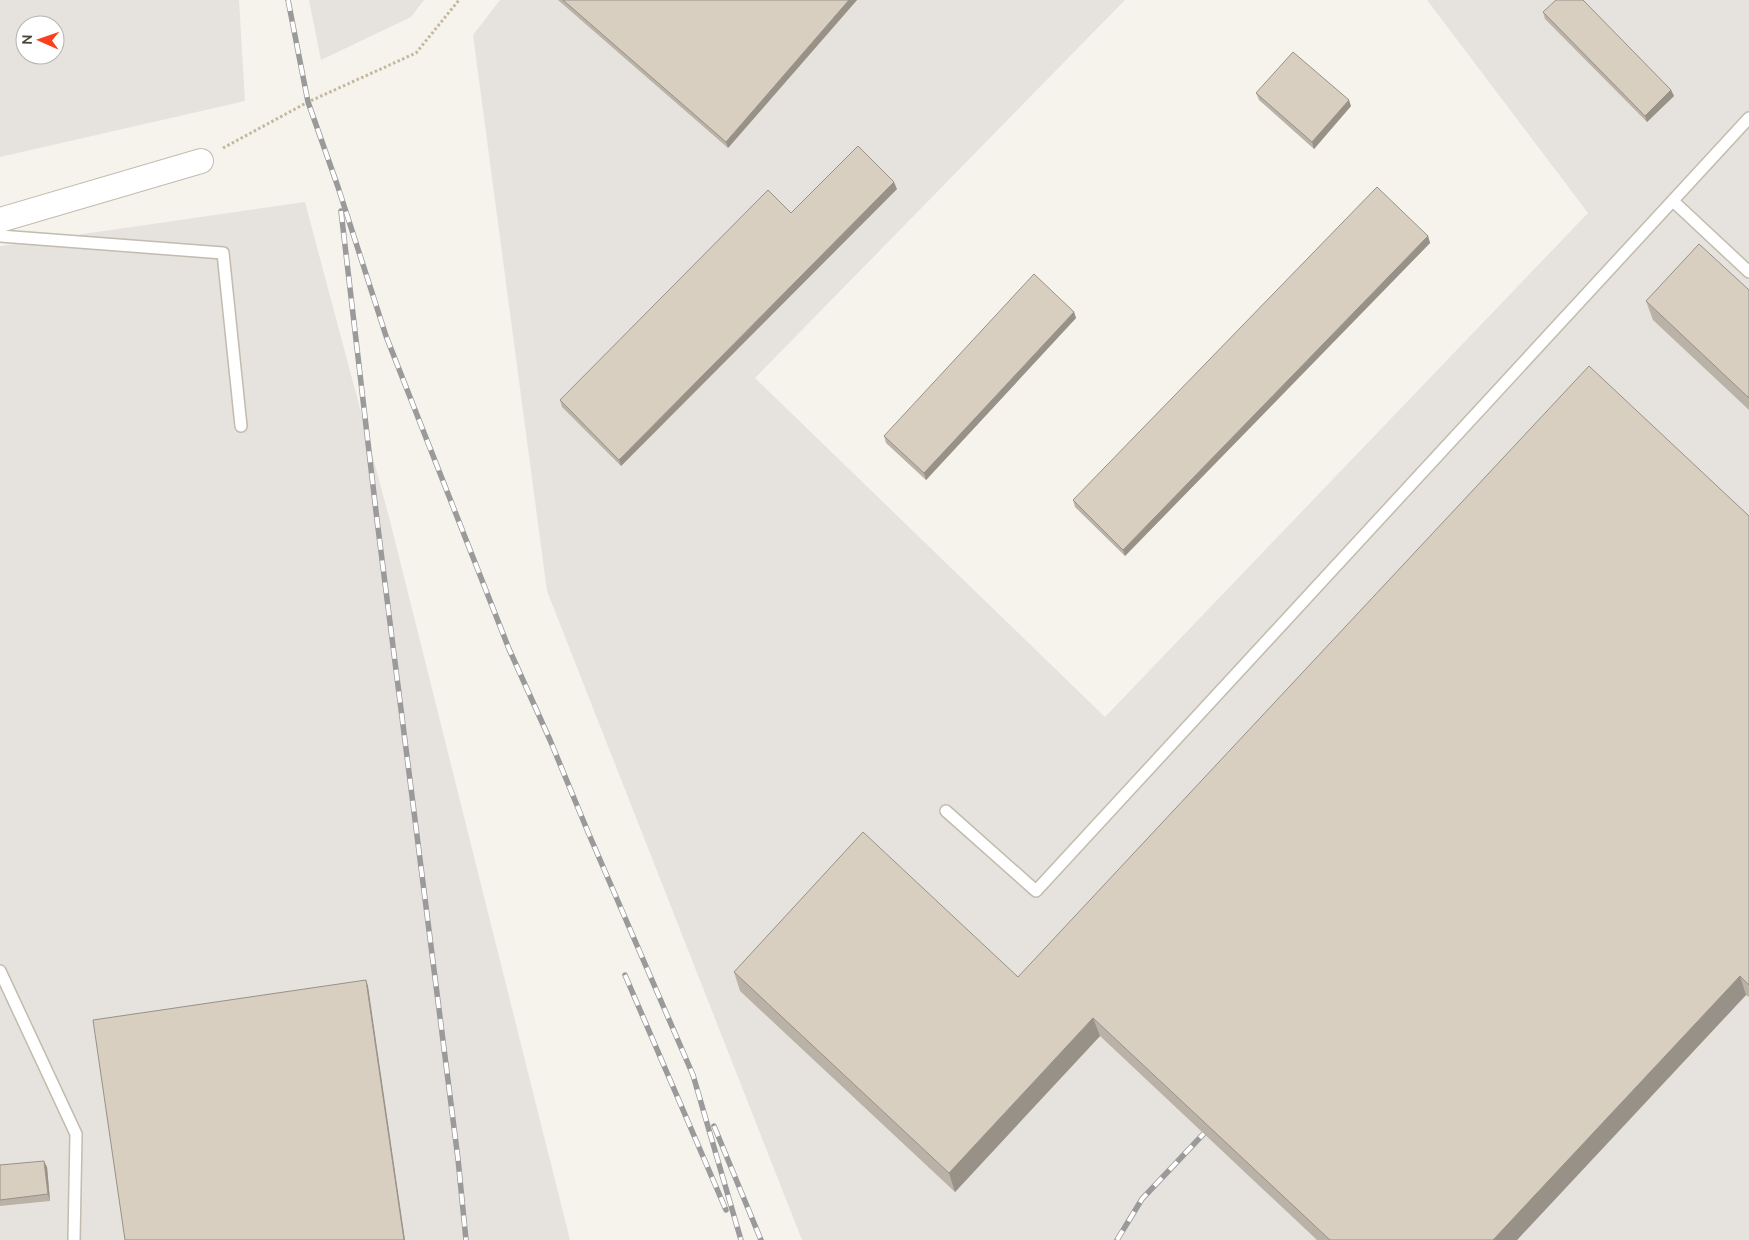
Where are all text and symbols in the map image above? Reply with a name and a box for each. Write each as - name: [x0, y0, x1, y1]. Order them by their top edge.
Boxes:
- north arrow: [15, 15, 65, 65]
- text: N: [19, 34, 35, 45]

